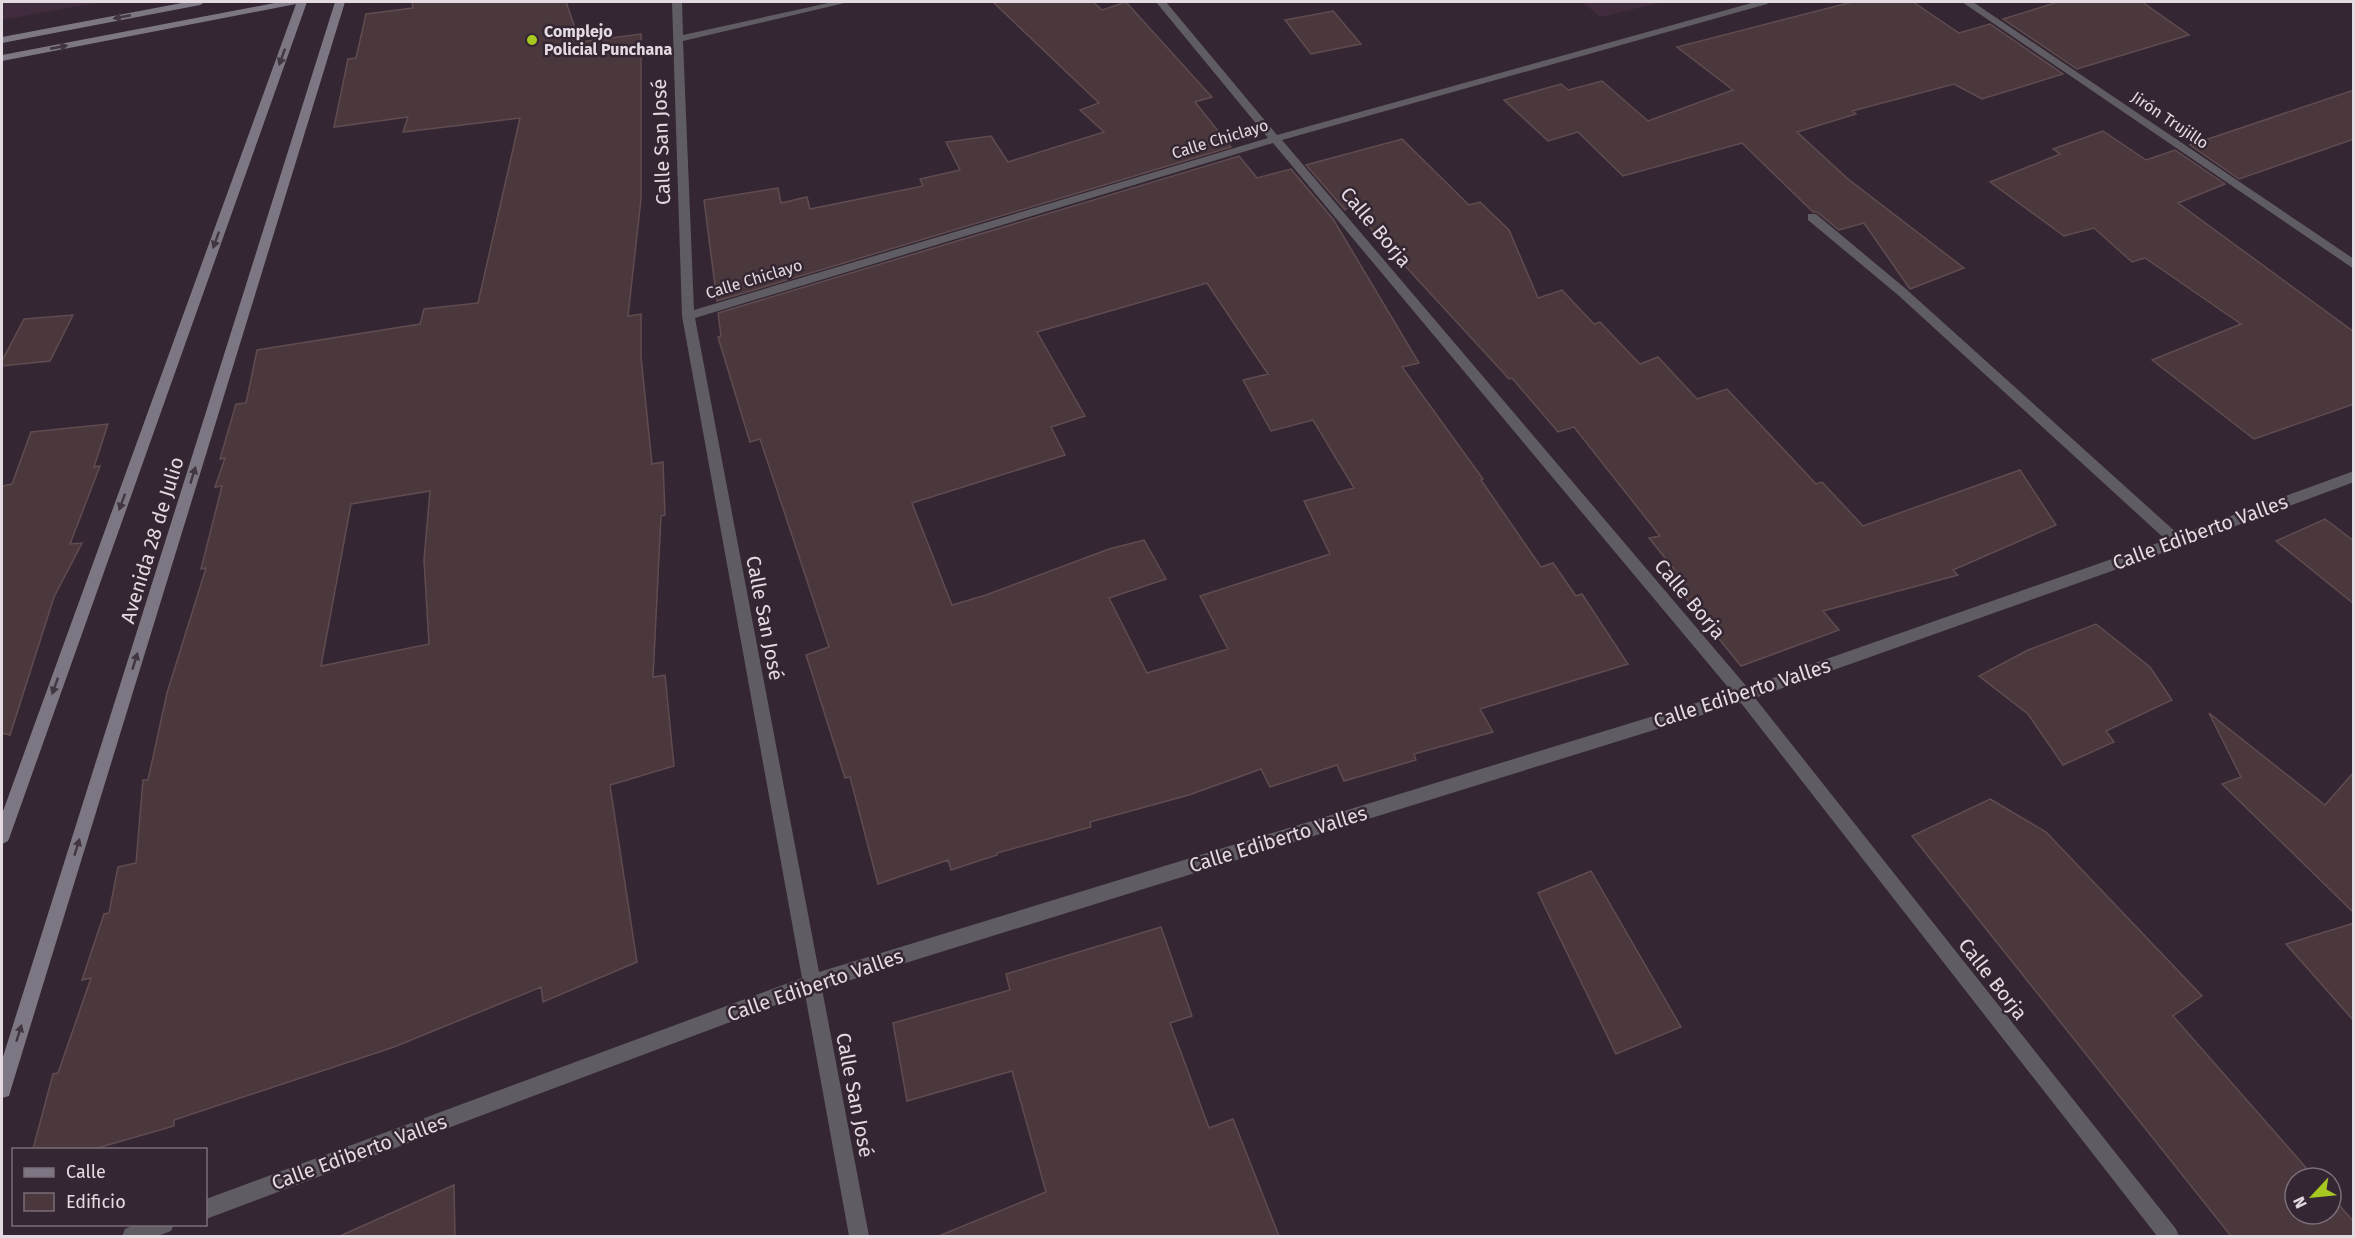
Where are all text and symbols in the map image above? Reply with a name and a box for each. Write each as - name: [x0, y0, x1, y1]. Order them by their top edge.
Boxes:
- one-way arrow: [113, 13, 132, 22]
- place label: Complejo Policial Punchana: [544, 22, 673, 59]
- marker: Complejo Policial Punchana: [525, 33, 539, 47]
- one-way arrow: [50, 42, 69, 51]
- one-way arrow: [277, 48, 287, 66]
- street label: Calle San José: [647, 78, 675, 206]
- street label: Jirón Trujillo: [2128, 87, 2212, 153]
- street label: Calle Chiclayo: [1169, 115, 1271, 163]
- street label: Calle Borja: [1336, 182, 1416, 272]
- one-way arrow: [211, 231, 221, 249]
- street label: Calle Chiclayo: [703, 255, 805, 303]
- street label: Avenida 28 de Julio: [115, 454, 189, 626]
- one-way arrow: [188, 466, 198, 484]
- street label: Calle Ediberto Valles: [2109, 489, 2291, 575]
- one-way arrow: [116, 494, 126, 512]
- street label: Calle San José: [741, 554, 789, 682]
- street label: Calle Borja: [1650, 554, 1730, 644]
- one-way arrow: [131, 652, 140, 670]
- street label: Calle Ediberto Valles: [1650, 653, 1834, 733]
- one-way arrow: [50, 677, 60, 695]
- street label: Calle Ediberto Valles: [1186, 801, 1370, 877]
- one-way arrow: [73, 838, 82, 856]
- street label: Calle Borja: [1954, 933, 2032, 1025]
- street label: Calle Ediberto Valles: [724, 944, 906, 1026]
- one-way arrow: [15, 1024, 24, 1042]
- street label: Calle San José: [831, 1031, 879, 1159]
- street label: Calle Ediberto Valles: [268, 1109, 450, 1195]
- legend: [12, 1148, 207, 1226]
- text: Calle: [66, 1161, 106, 1183]
- north arrow: [2283, 1166, 2343, 1226]
- text: Edificio: [66, 1191, 126, 1213]
- text: N: [2289, 1193, 2311, 1211]

